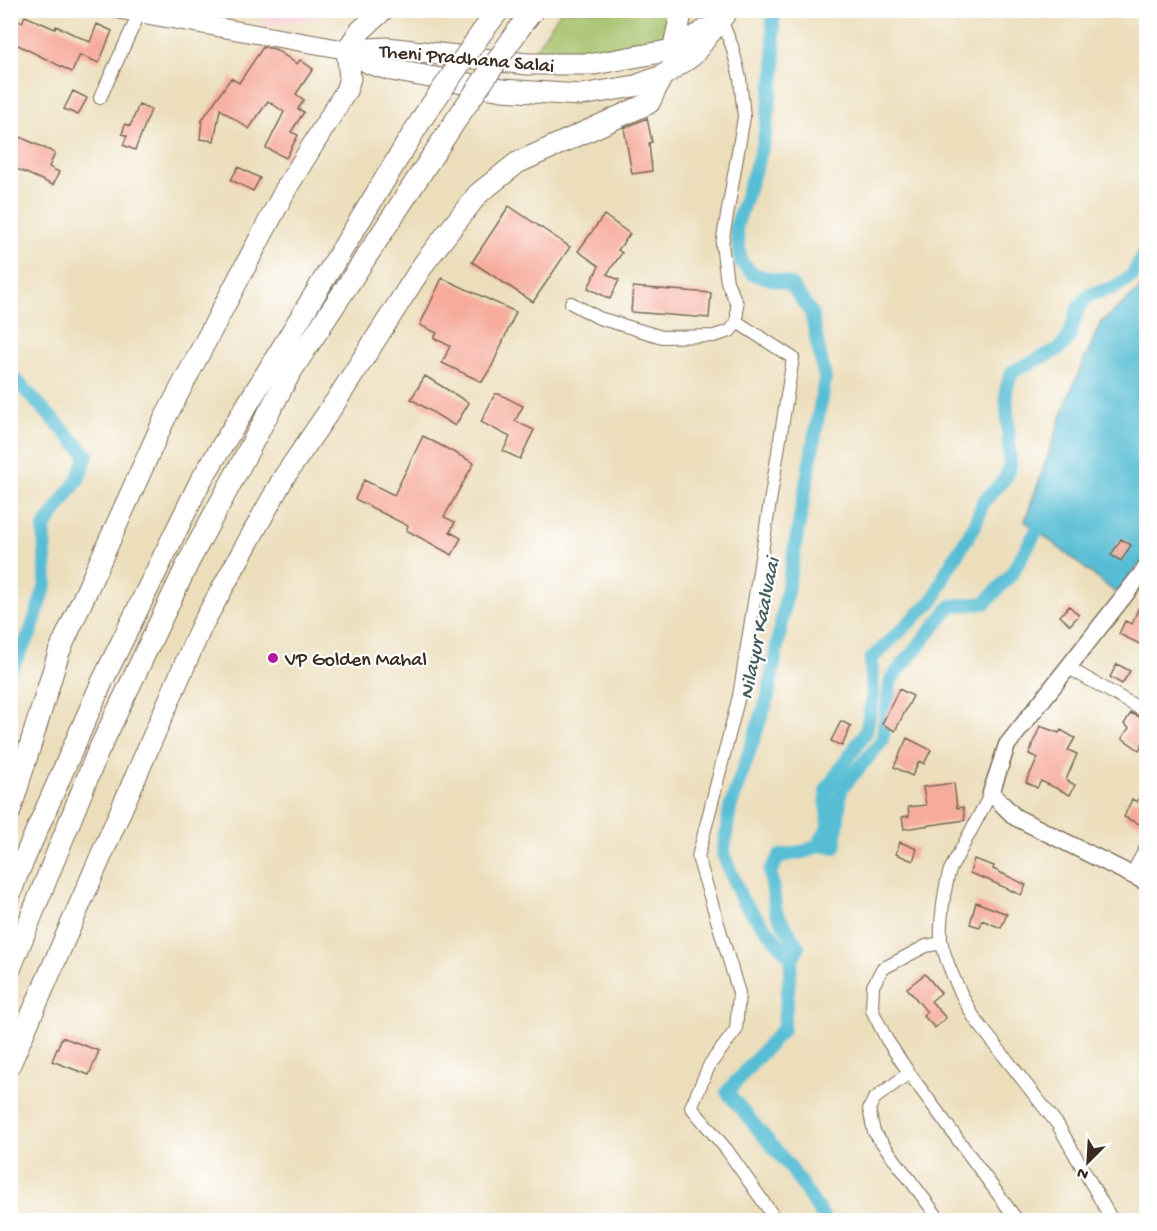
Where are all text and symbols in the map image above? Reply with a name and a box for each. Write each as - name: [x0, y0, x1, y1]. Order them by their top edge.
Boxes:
- street label: Theni Pradhana Salai: [377, 41, 555, 80]
- water label: Nilayur Kaalvaai: [735, 553, 788, 702]
- place label: VP Golden Mahal: [284, 650, 427, 673]
- marker: VP Golden Mahal: [266, 651, 280, 665]
- north arrow: [1058, 1132, 1118, 1192]
- text: N: [1074, 1161, 1092, 1183]

